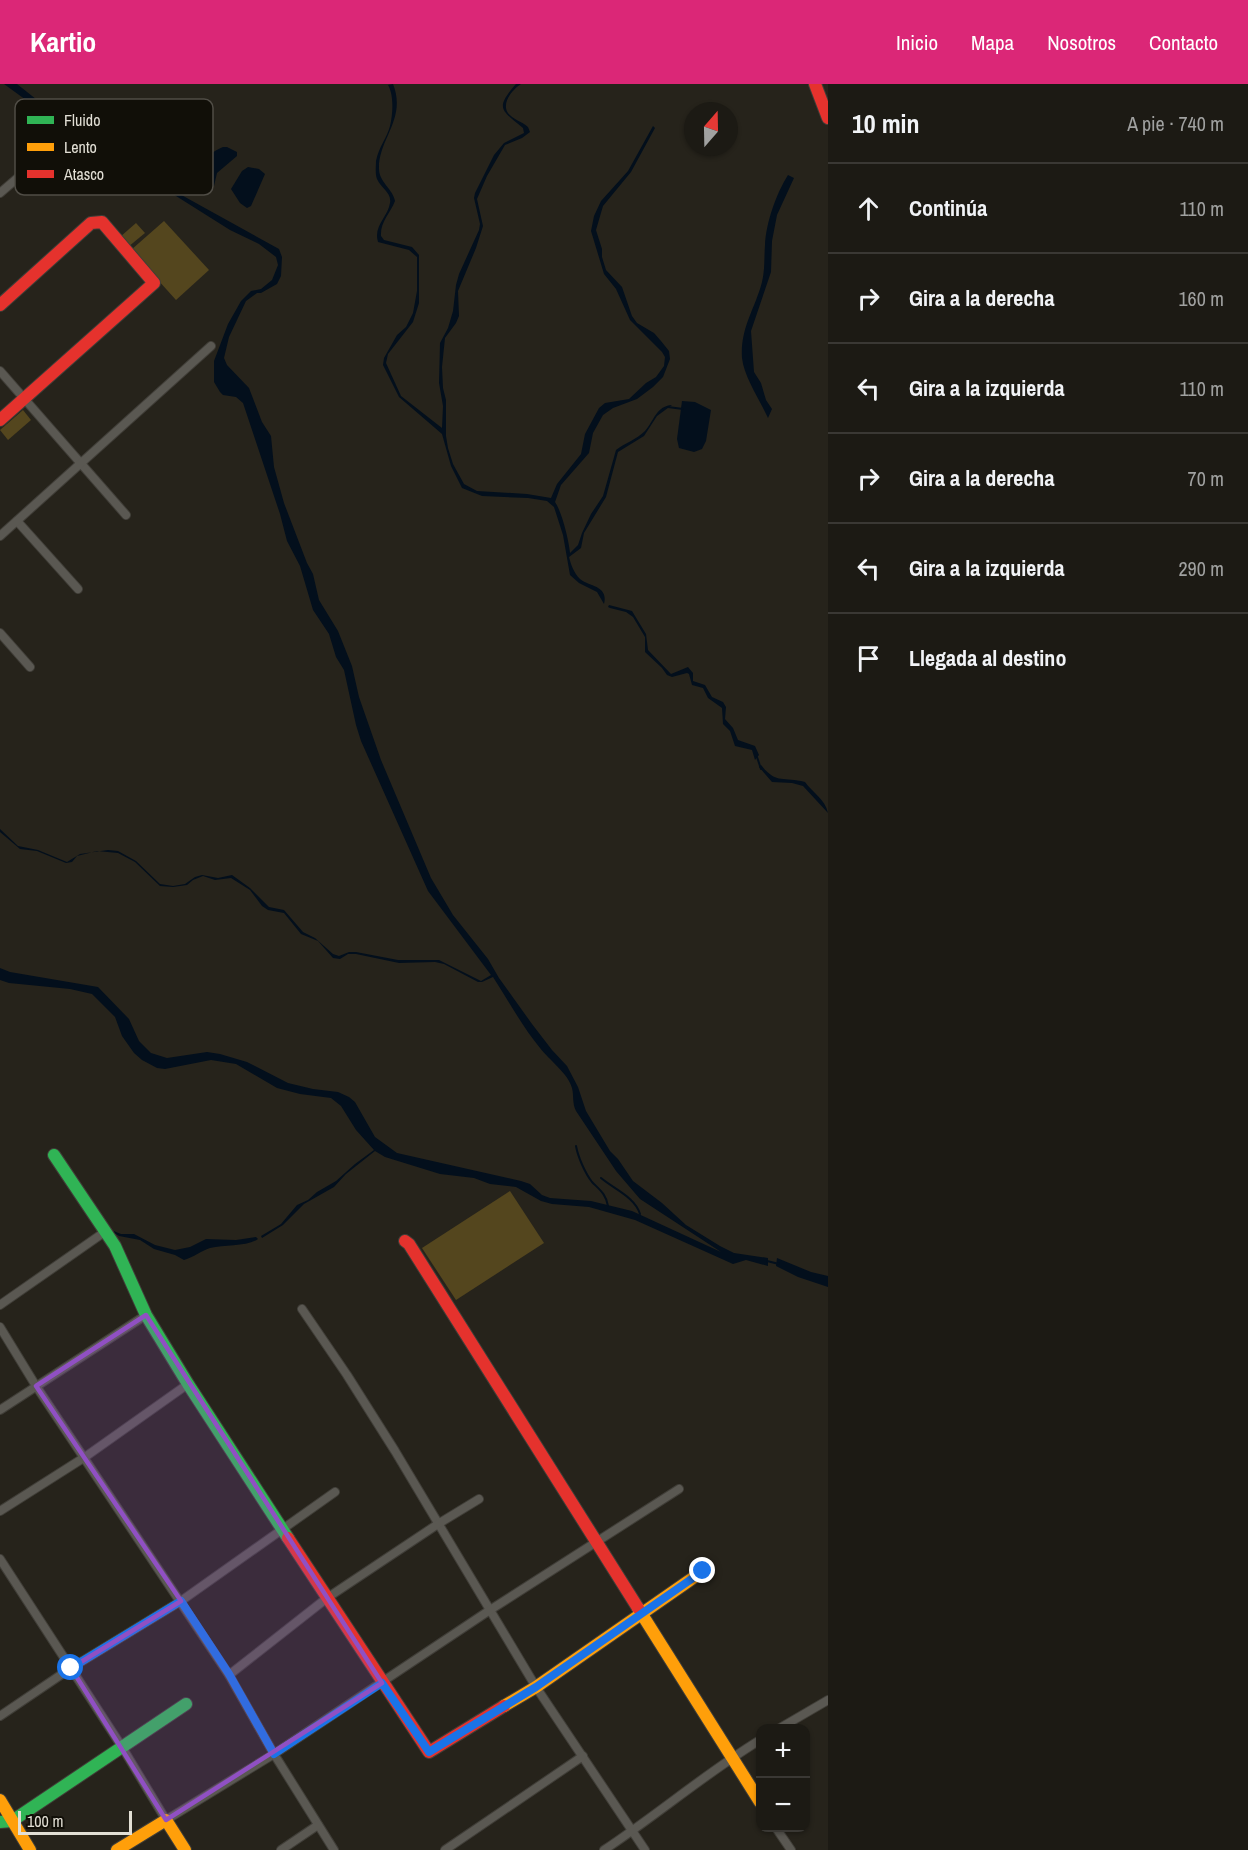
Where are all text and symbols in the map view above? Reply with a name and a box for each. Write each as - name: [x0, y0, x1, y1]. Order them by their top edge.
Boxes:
- text: Kartio: [30, 23, 96, 61]
- text: Inicio: [896, 28, 938, 57]
- text: Mapa: [971, 28, 1014, 57]
- text: Nosotros: [1047, 28, 1116, 57]
- text: Contacto: [1149, 28, 1218, 57]
- legend: [15, 99, 213, 195]
- north arrow: [684, 102, 738, 156]
- text: 10 min: [852, 106, 920, 141]
- text: Fluido: [64, 109, 100, 131]
- text: A pie · 740 m: [1127, 110, 1224, 137]
- text: Lento: [64, 136, 97, 158]
- text: Atasco: [63, 163, 104, 185]
- icon: ahead: [852, 192, 885, 225]
- text: Continúa: [909, 193, 987, 223]
- text: 110 m: [1180, 195, 1224, 222]
- icon: right: [852, 282, 885, 315]
- text: Gira a la derecha: [909, 283, 1054, 313]
- text: 160 m: [1178, 285, 1224, 312]
- icon: left: [852, 372, 885, 405]
- text: Gira a la izquierda: [909, 373, 1064, 403]
- text: 110 m: [1180, 375, 1224, 402]
- icon: right: [852, 462, 885, 495]
- text: Gira a la derecha: [909, 463, 1054, 493]
- text: 70 m: [1188, 465, 1224, 492]
- icon: left: [852, 552, 885, 585]
- text: Gira a la izquierda: [909, 553, 1064, 583]
- text: 290 m: [1178, 555, 1224, 582]
- icon: arrive: [852, 642, 885, 675]
- text: Llegada al destino: [909, 643, 1066, 673]
- route end: [689, 1557, 715, 1583]
- route start: [57, 1654, 83, 1680]
- map controls: [756, 1724, 810, 1832]
- button: +: [756, 1724, 810, 1778]
- button: −: [756, 1778, 810, 1832]
- scale bar: [18, 1808, 132, 1836]
- text: 100 m: [27, 1810, 63, 1832]

